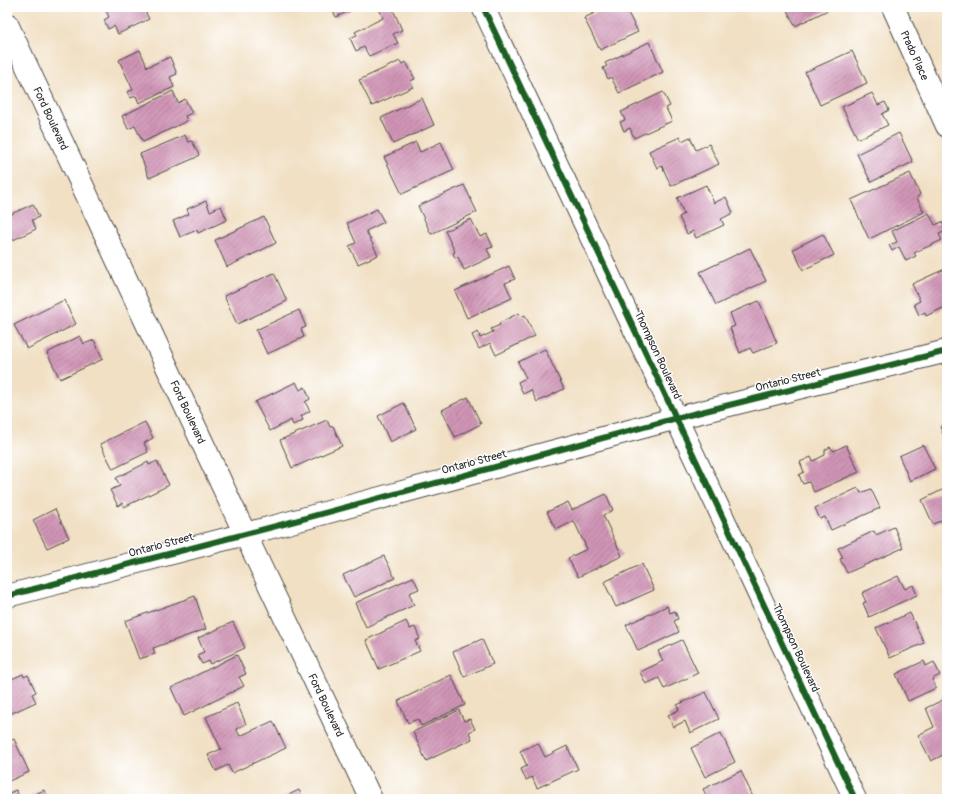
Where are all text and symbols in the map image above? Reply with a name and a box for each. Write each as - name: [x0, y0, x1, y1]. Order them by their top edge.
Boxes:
- street label: Prado Place: [898, 28, 932, 83]
- street label: Ford Boulevard: [31, 84, 71, 152]
- street label: Thompson Boulevard: [632, 309, 684, 401]
- street label: Ontario Street: [754, 365, 822, 394]
- street label: Ford Boulevard: [168, 378, 208, 446]
- street label: Ontario Street: [440, 447, 508, 477]
- street label: Ontario Street: [127, 530, 195, 560]
- street label: Thompson Boulevard: [770, 602, 822, 694]
- street label: Ford Boulevard: [306, 671, 347, 739]

